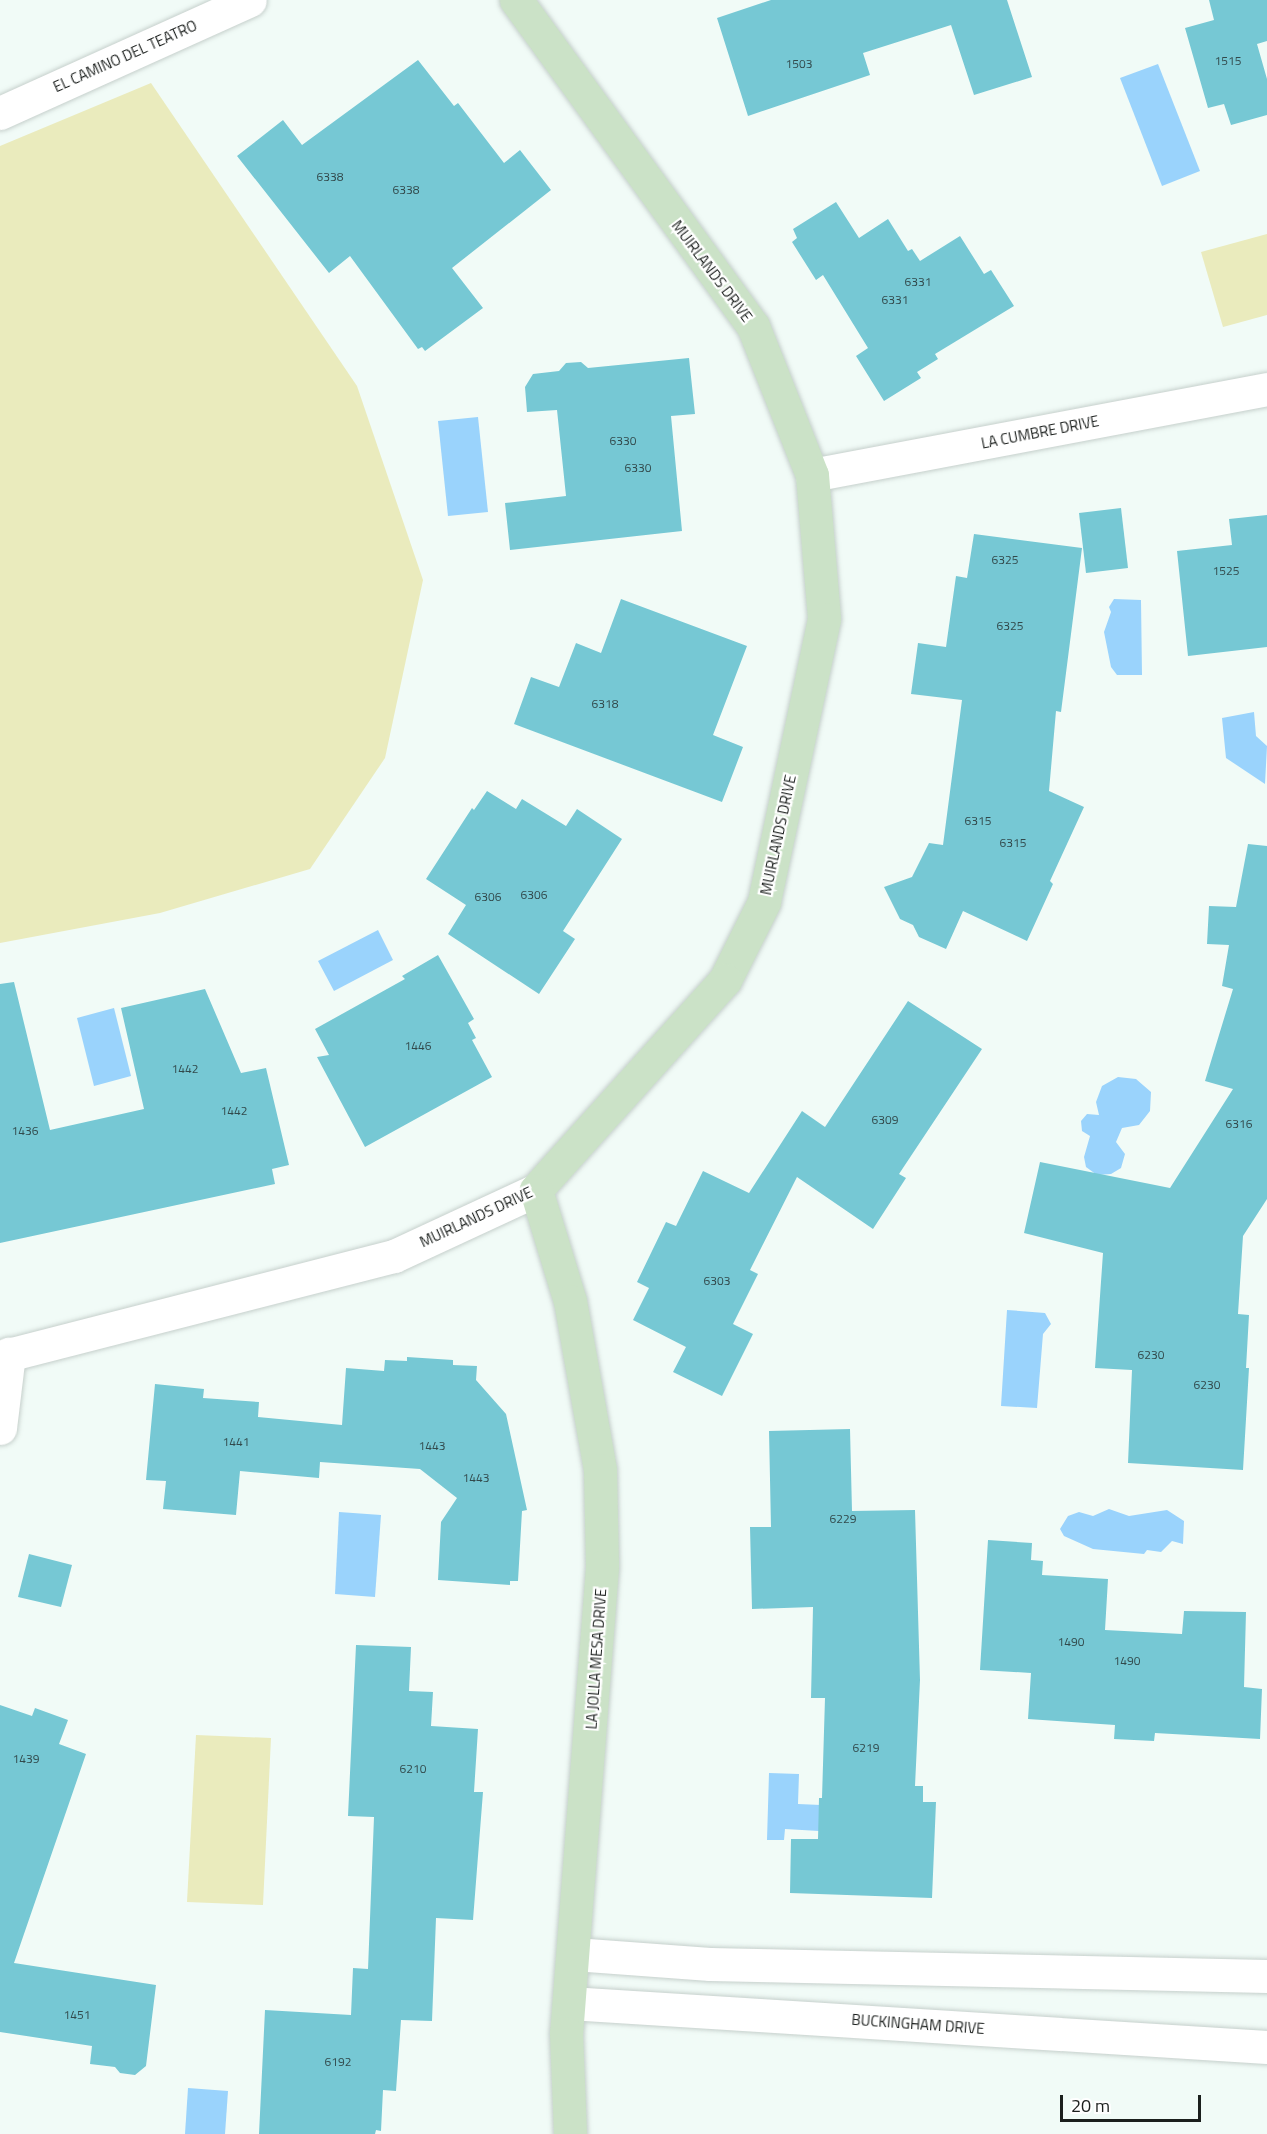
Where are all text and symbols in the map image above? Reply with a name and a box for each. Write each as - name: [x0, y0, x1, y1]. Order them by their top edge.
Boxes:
- street label: EL CAMINO DEL TEATRO: [50, 16, 200, 96]
- house number: 1515: [1215, 54, 1241, 68]
- house number: 1503: [786, 57, 812, 71]
- house number: 6338: [317, 170, 343, 184]
- house number: 6338: [393, 183, 419, 197]
- street label: MUIRLANDS DRIVE: [668, 217, 756, 325]
- house number: 6331: [905, 275, 931, 289]
- house number: 6331: [882, 293, 908, 307]
- street label: LA CUMBRE DRIVE: [980, 412, 1100, 452]
- house number: 6330: [610, 434, 636, 448]
- house number: 6330: [625, 461, 651, 475]
- house number: 6325: [992, 553, 1018, 567]
- house number: 1525: [1213, 564, 1239, 578]
- house number: 6325: [997, 619, 1023, 633]
- house number: 6318: [592, 697, 618, 711]
- street label: MUIRLANDS DRIVE: [756, 773, 800, 897]
- house number: 6315: [965, 814, 991, 828]
- house number: 6315: [1000, 836, 1026, 850]
- house number: 6306: [521, 888, 547, 902]
- house number: 6306: [475, 890, 501, 904]
- house number: 1446: [405, 1039, 431, 1053]
- house number: 1442: [172, 1062, 198, 1076]
- house number: 1442: [221, 1104, 247, 1118]
- house number: 6309: [872, 1113, 898, 1127]
- house number: 6316: [1226, 1117, 1252, 1131]
- house number: 1436: [12, 1124, 38, 1138]
- street label: MUIRLANDS DRIVE: [417, 1183, 535, 1251]
- house number: 6303: [704, 1274, 730, 1288]
- house number: 6230: [1138, 1348, 1164, 1362]
- house number: 6230: [1194, 1378, 1220, 1392]
- house number: 1441: [223, 1435, 249, 1449]
- house number: 1443: [419, 1439, 445, 1453]
- house number: 1443: [463, 1471, 489, 1485]
- house number: 6229: [830, 1512, 856, 1526]
- street label: LA JOLLA MESA DRIVE: [582, 1588, 610, 1730]
- house number: 1490: [1058, 1635, 1084, 1649]
- house number: 1490: [1114, 1654, 1140, 1668]
- house number: 6219: [853, 1741, 879, 1755]
- house number: 1439: [13, 1752, 39, 1766]
- house number: 6210: [400, 1762, 426, 1776]
- house number: 1451: [64, 2008, 90, 2022]
- street label: BUCKINGHAM DRIVE: [851, 2010, 985, 2038]
- house number: 6192: [325, 2055, 351, 2069]
- scale bar: [1063, 2083, 1204, 2121]
- text: 20 m: [1071, 2092, 1110, 2119]

